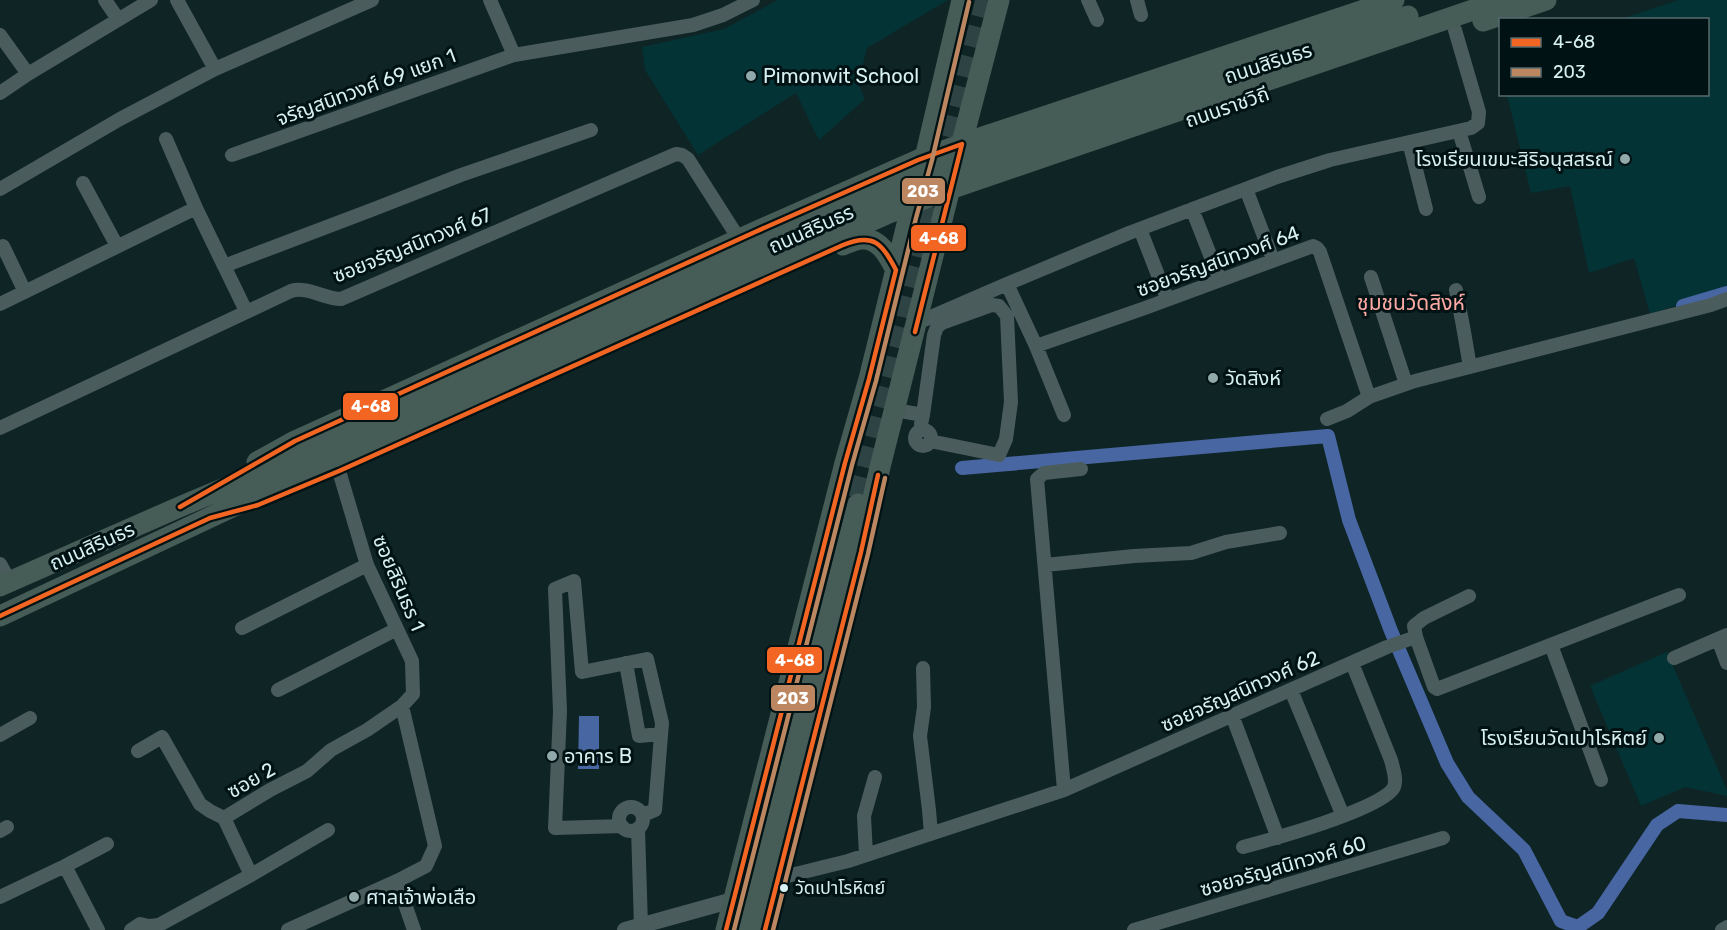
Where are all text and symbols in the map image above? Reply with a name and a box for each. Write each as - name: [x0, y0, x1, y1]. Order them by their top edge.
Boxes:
- legend: [1499, 18, 1709, 96]
- text: 4-68: [1553, 31, 1595, 53]
- street label: ถนนสิรินธร: [1221, 38, 1315, 88]
- street label: จรัญสนิทวงศ์ 69 แยก 1: [273, 43, 459, 131]
- text: 203: [1553, 61, 1586, 83]
- place label: Pimonwit School: [763, 64, 919, 88]
- marker: Pimonwit School: [744, 69, 758, 83]
- street label: ถนนราชวิถี: [1182, 81, 1272, 133]
- place label: โรงเรียนเขมะสิริอนุสสรณ์: [1416, 147, 1613, 171]
- marker: โรงเรียนเขมะสิริอนุสสรณ์: [1618, 152, 1632, 166]
- line badge: 203: [901, 177, 946, 205]
- text: 203: [907, 182, 939, 201]
- street label: ถนนสิรินธร: [765, 200, 857, 258]
- street label: ซอยจรัญสนิทวงศ์ 67: [329, 202, 495, 288]
- street label: ซอยจรัญสนิทวงศ์ 64: [1133, 220, 1303, 302]
- line badge: 4-68: [910, 224, 967, 252]
- text: 4-68: [919, 229, 959, 248]
- district label: ชุมชนวัดสิงห์: [1357, 290, 1465, 316]
- place label: วัดสิงห์: [1225, 366, 1282, 390]
- marker: วัดสิงห์: [1206, 371, 1220, 385]
- line badge: 4-68: [342, 392, 399, 421]
- text: 4-68: [351, 397, 391, 416]
- street label: ถนนสิรินธร: [46, 517, 138, 575]
- street label: ซอยสิรินธร 1: [368, 531, 430, 635]
- street label: ซอยจรัญสนิทวงศ์ 62: [1157, 645, 1323, 737]
- line badge: 4-68: [766, 646, 823, 674]
- text: 4-68: [775, 651, 815, 670]
- line badge: 203: [770, 684, 816, 712]
- text: 203: [777, 689, 809, 708]
- place label: โรงเรียนวัดเปาโรหิตย์: [1481, 726, 1647, 750]
- marker: โรงเรียนวัดเปาโรหิตย์: [1652, 731, 1666, 745]
- place label: อาคาร B: [564, 744, 632, 768]
- marker: อาคาร B: [545, 749, 559, 763]
- street label: ซอย 2: [223, 757, 279, 803]
- street label: ซอยจรัญสนิทวงศ์ 60: [1197, 831, 1369, 901]
- place label: วัดเปาโรหิตย์: [795, 877, 885, 899]
- marker: วัดเปาโรหิตย์: [778, 882, 790, 894]
- place label: ศาลเจ้าพ่อเสือ: [366, 885, 476, 909]
- marker: ศาลเจ้าพ่อเสือ: [347, 890, 361, 904]

